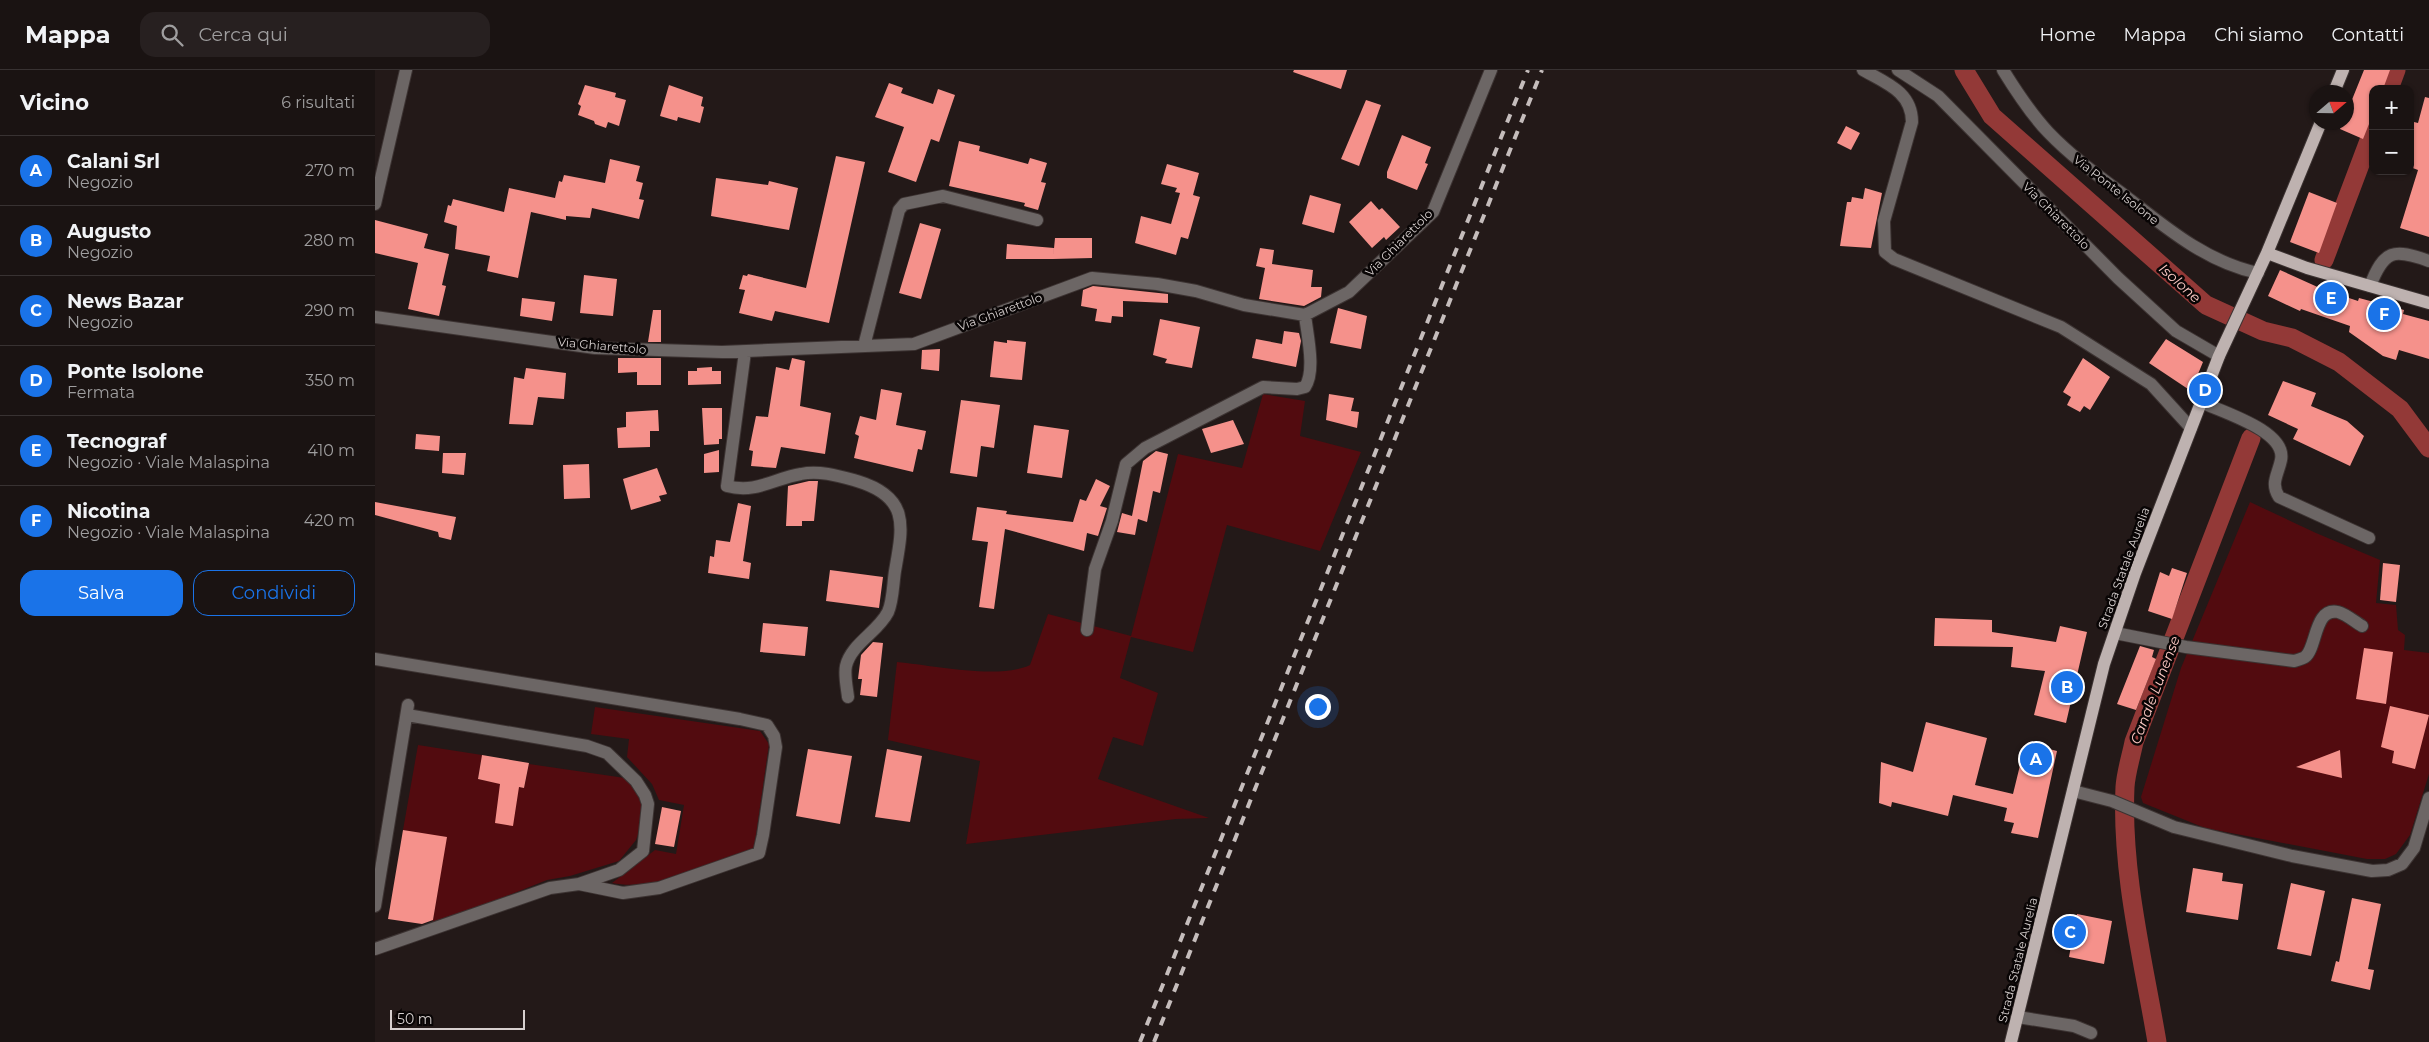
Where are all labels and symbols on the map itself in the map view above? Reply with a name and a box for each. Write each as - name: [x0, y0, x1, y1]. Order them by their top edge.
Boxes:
- north arrow: [2309, 85, 2354, 130]
- street label: Via Ponte Isolone: [2071, 152, 2162, 227]
- street label: Via Ghiarettolo: [2020, 179, 2093, 252]
- street label: Via Ghiarettolo: [1362, 206, 1435, 279]
- water label: Isolone: [2155, 259, 2205, 307]
- pin: E: [2315, 279, 2347, 317]
- street label: Via Ghiarettolo: [956, 289, 1044, 334]
- pin: F: [2368, 295, 2400, 333]
- street label: Via Ghiarettolo: [557, 334, 647, 357]
- pin: D: [2189, 371, 2221, 409]
- street label: Strada Statale Aurelia: [2095, 505, 2153, 631]
- water label: Canale Lunense: [2126, 633, 2184, 747]
- pin: B: [2051, 668, 2083, 706]
- your location: [1305, 694, 1331, 720]
- pin: A: [2020, 740, 2052, 778]
- street label: Strada Statale Aurelia: [1995, 896, 2040, 1024]
- pin: C: [2054, 913, 2086, 951]
- scale bar: [390, 1007, 525, 1030]

